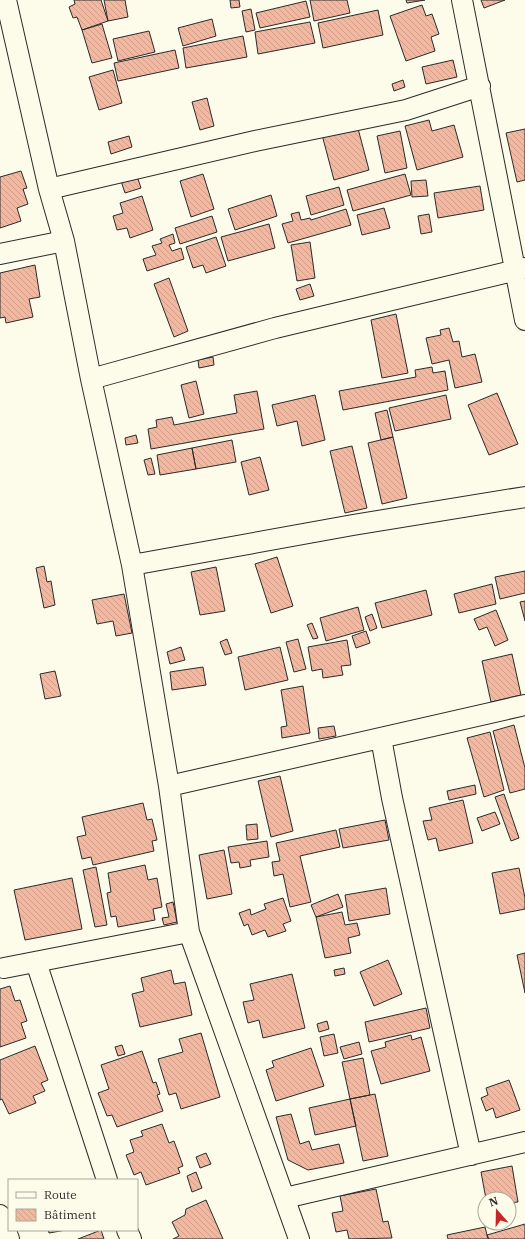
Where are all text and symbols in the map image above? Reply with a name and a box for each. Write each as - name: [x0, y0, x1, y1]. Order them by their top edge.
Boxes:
- legend: [8, 1179, 138, 1231]
- text: Route: [44, 1187, 77, 1202]
- north arrow: [477, 1191, 517, 1231]
- text: N: [487, 1193, 500, 1210]
- text: Bâtiment: [44, 1207, 96, 1222]

